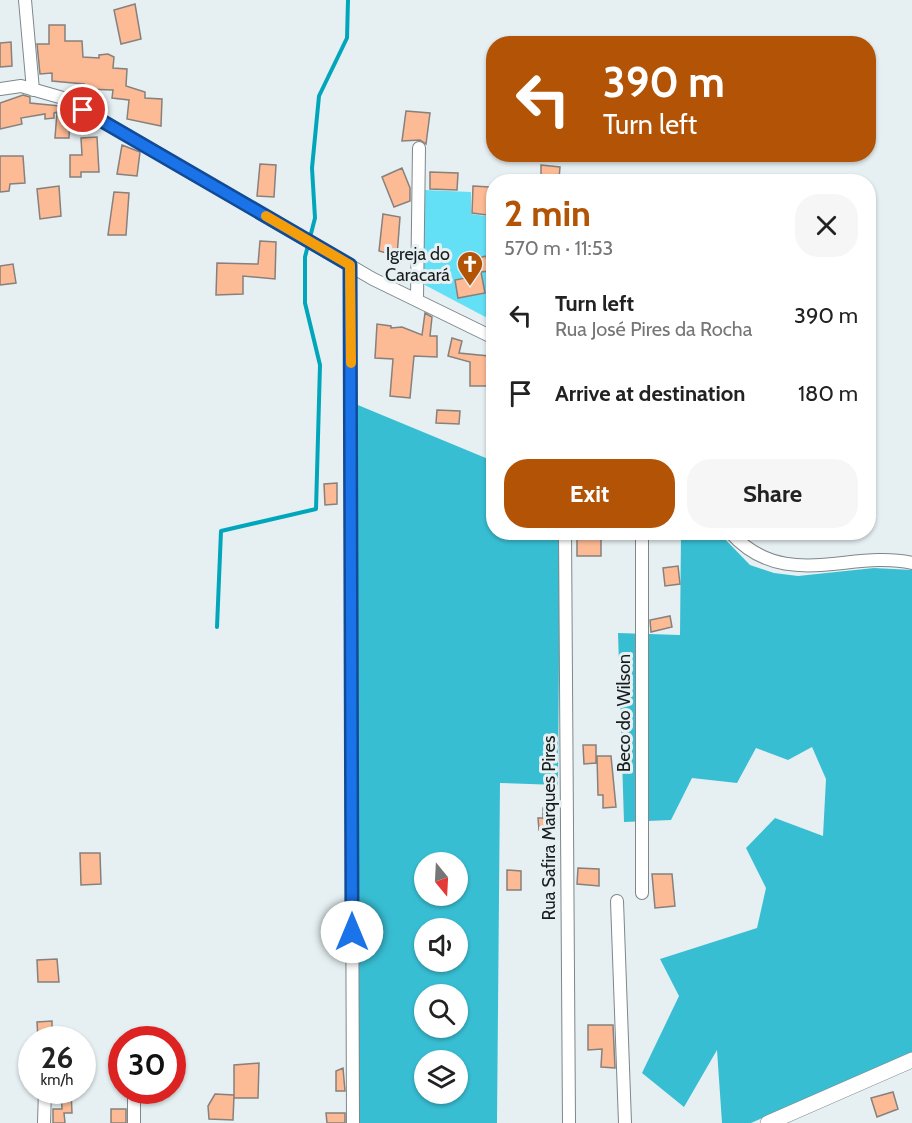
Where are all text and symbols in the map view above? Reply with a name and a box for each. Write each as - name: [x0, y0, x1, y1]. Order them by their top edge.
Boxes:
- text: 390 m: [603, 56, 725, 108]
- icon: left: [504, 60, 582, 138]
- pin: [57, 84, 108, 135]
- icon: arrive: [66, 93, 99, 126]
- text: Turn left: [603, 108, 697, 141]
- text: 2 min: [504, 191, 591, 235]
- button: close: [795, 194, 858, 257]
- text: 570 m · 11:53: [504, 236, 613, 260]
- place label: Igreja do Caracará: [385, 243, 450, 286]
- church icon: Igreja do Caracará: [455, 249, 485, 287]
- text: Turn left: [555, 290, 634, 317]
- icon: left: [504, 299, 537, 332]
- text: 390 m: [794, 302, 858, 329]
- text: Rua José Pires da Rocha: [555, 317, 752, 341]
- icon: arrive: [504, 377, 537, 410]
- text: Arrive at destination: [555, 380, 745, 407]
- text: 180 m: [798, 380, 858, 407]
- button: Exit: [504, 459, 675, 528]
- button: Share: [687, 459, 858, 528]
- street label: Beco do Wilson: [613, 654, 635, 772]
- street label: Rua Safira Marques Pires: [538, 736, 560, 920]
- north arrow: [414, 852, 468, 906]
- map controls: [414, 852, 468, 1104]
- position arrow: [320, 900, 384, 964]
- button: sound: [414, 918, 468, 972]
- button: search: [414, 984, 468, 1038]
- speed limit sign: 30: [108, 1026, 186, 1104]
- text: 26: [41, 1039, 73, 1076]
- button: layers: [414, 1050, 468, 1104]
- text: km/h: [41, 1071, 73, 1089]

